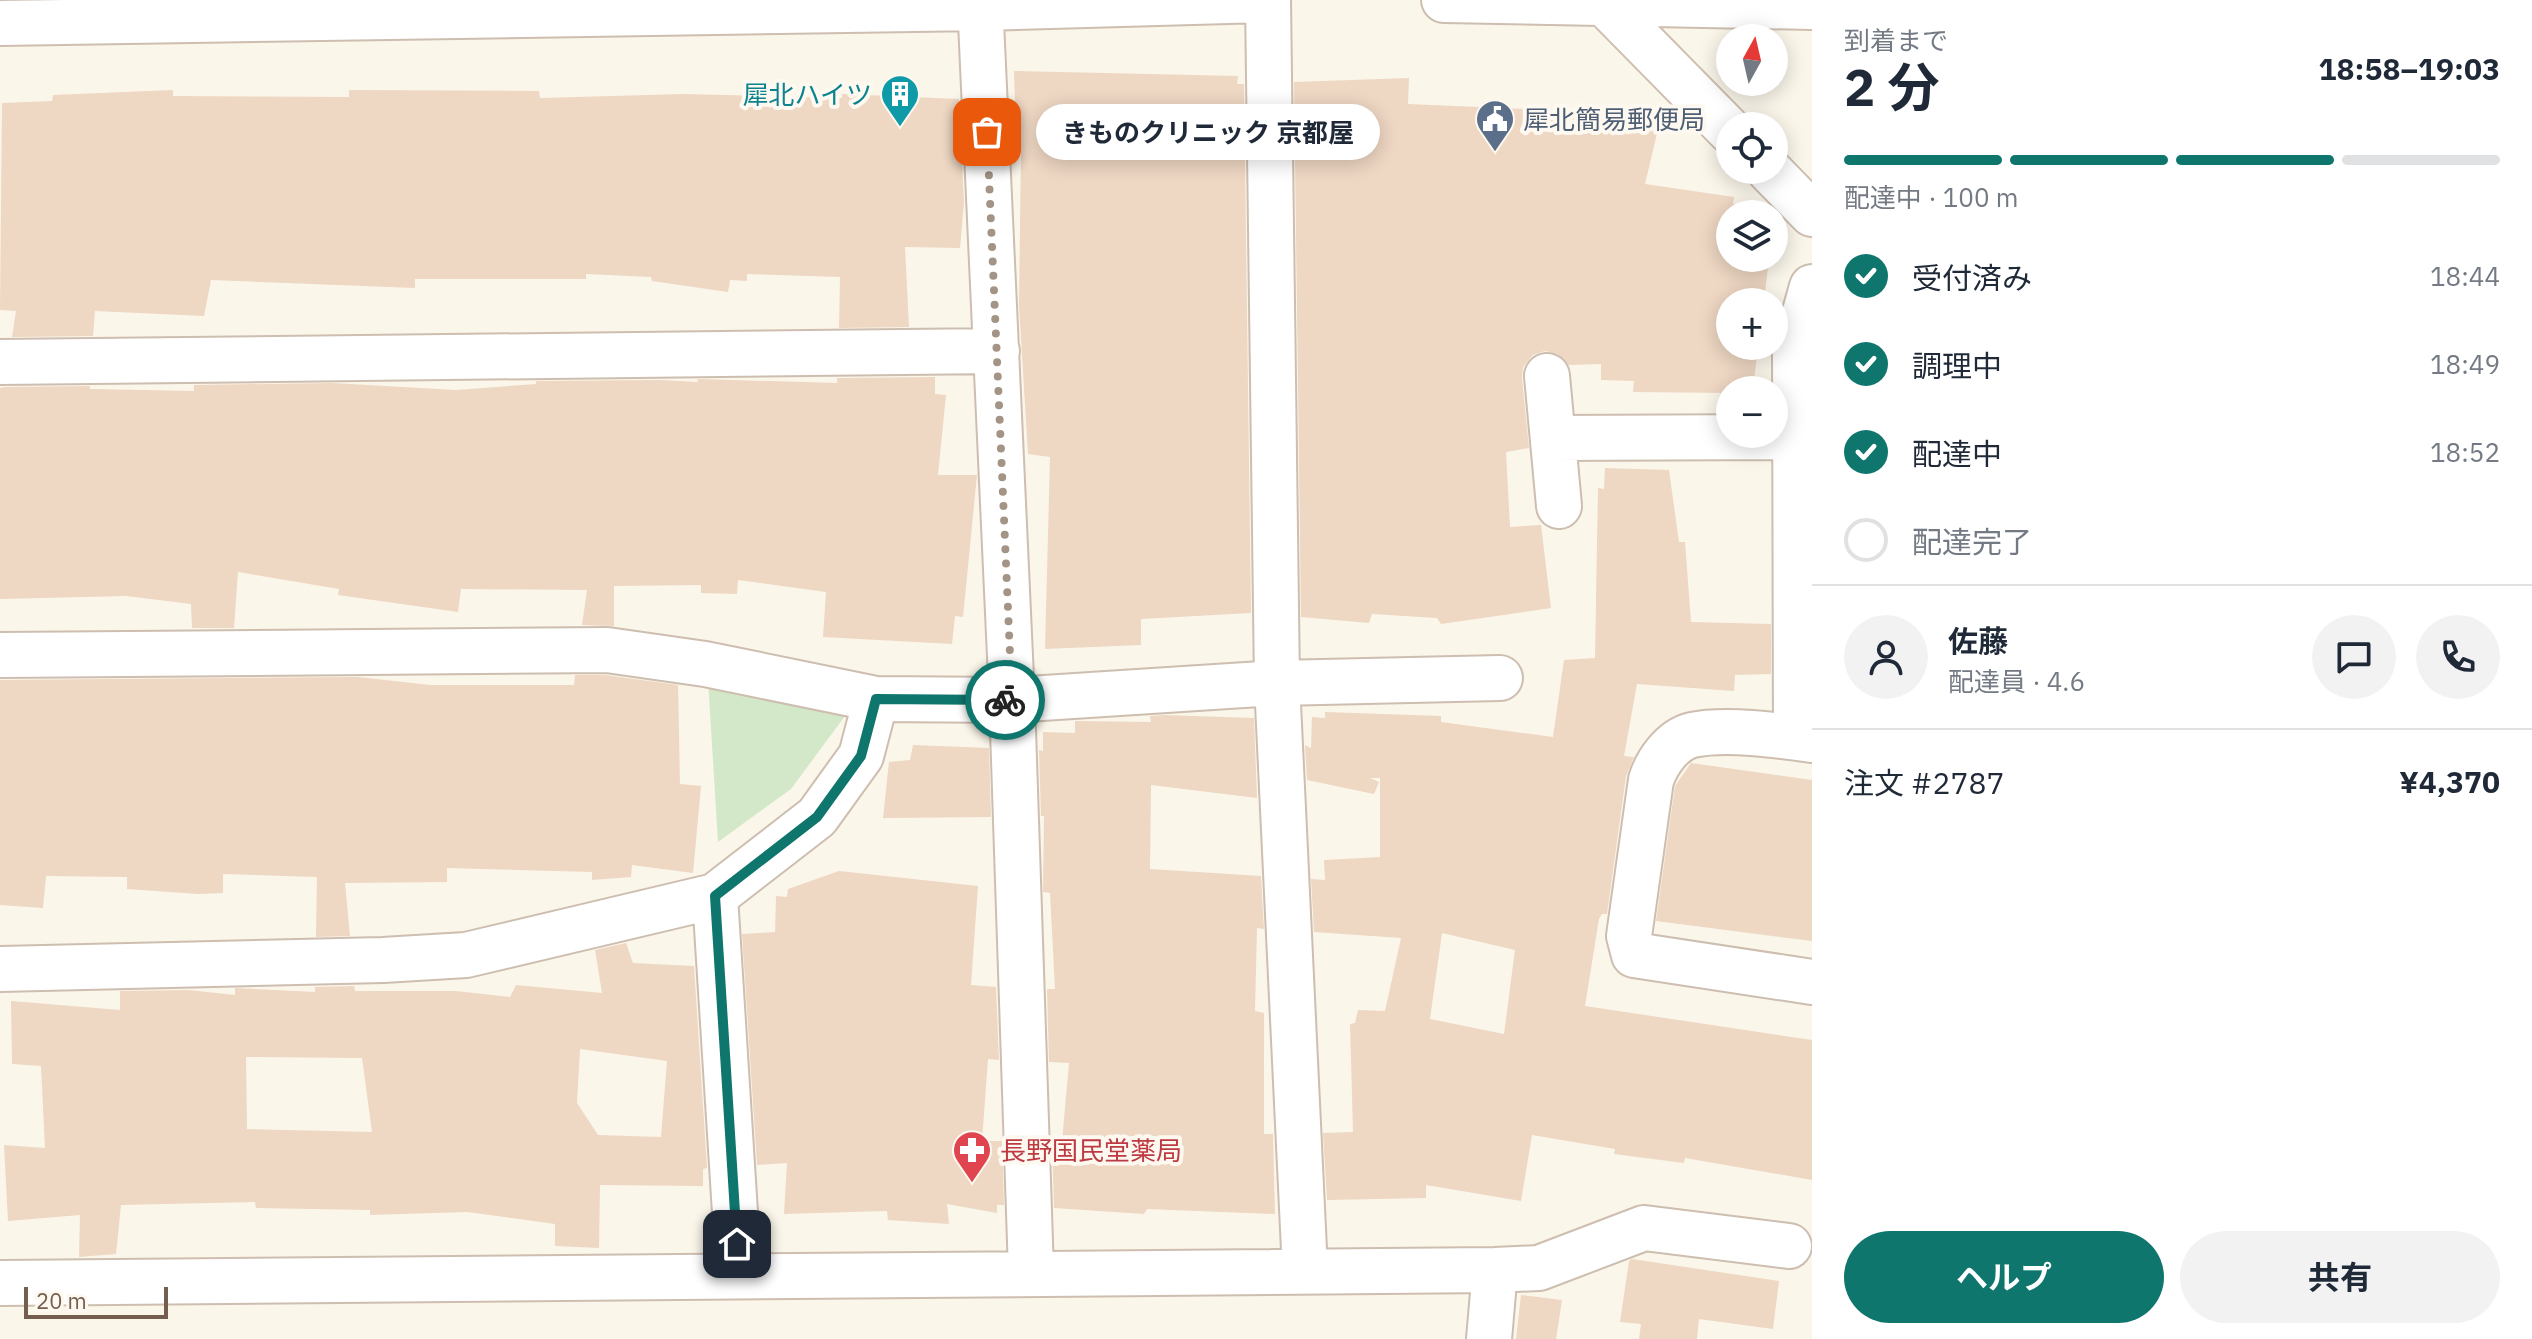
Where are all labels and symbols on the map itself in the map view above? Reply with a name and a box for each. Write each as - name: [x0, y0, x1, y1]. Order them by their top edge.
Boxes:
- north arrow: [1716, 24, 1788, 96]
- building icon: 犀北ハイツ: [879, 73, 921, 128]
- place label: 犀北ハイツ: [743, 77, 872, 111]
- pin: [953, 98, 1021, 166]
- public building icon: 犀北簡易郵便局: [1474, 98, 1516, 153]
- place label: 犀北簡易郵便局: [1523, 102, 1705, 136]
- callout: きものクリニック 京都屋: [1035, 104, 1379, 160]
- courier: [965, 660, 1045, 740]
- pharmacy icon: 長野国民堂薬局: [951, 1129, 993, 1184]
- place label: 長野国民堂薬局: [1000, 1133, 1182, 1167]
- pin: [703, 1210, 771, 1278]
- scale bar: [24, 1283, 168, 1319]

